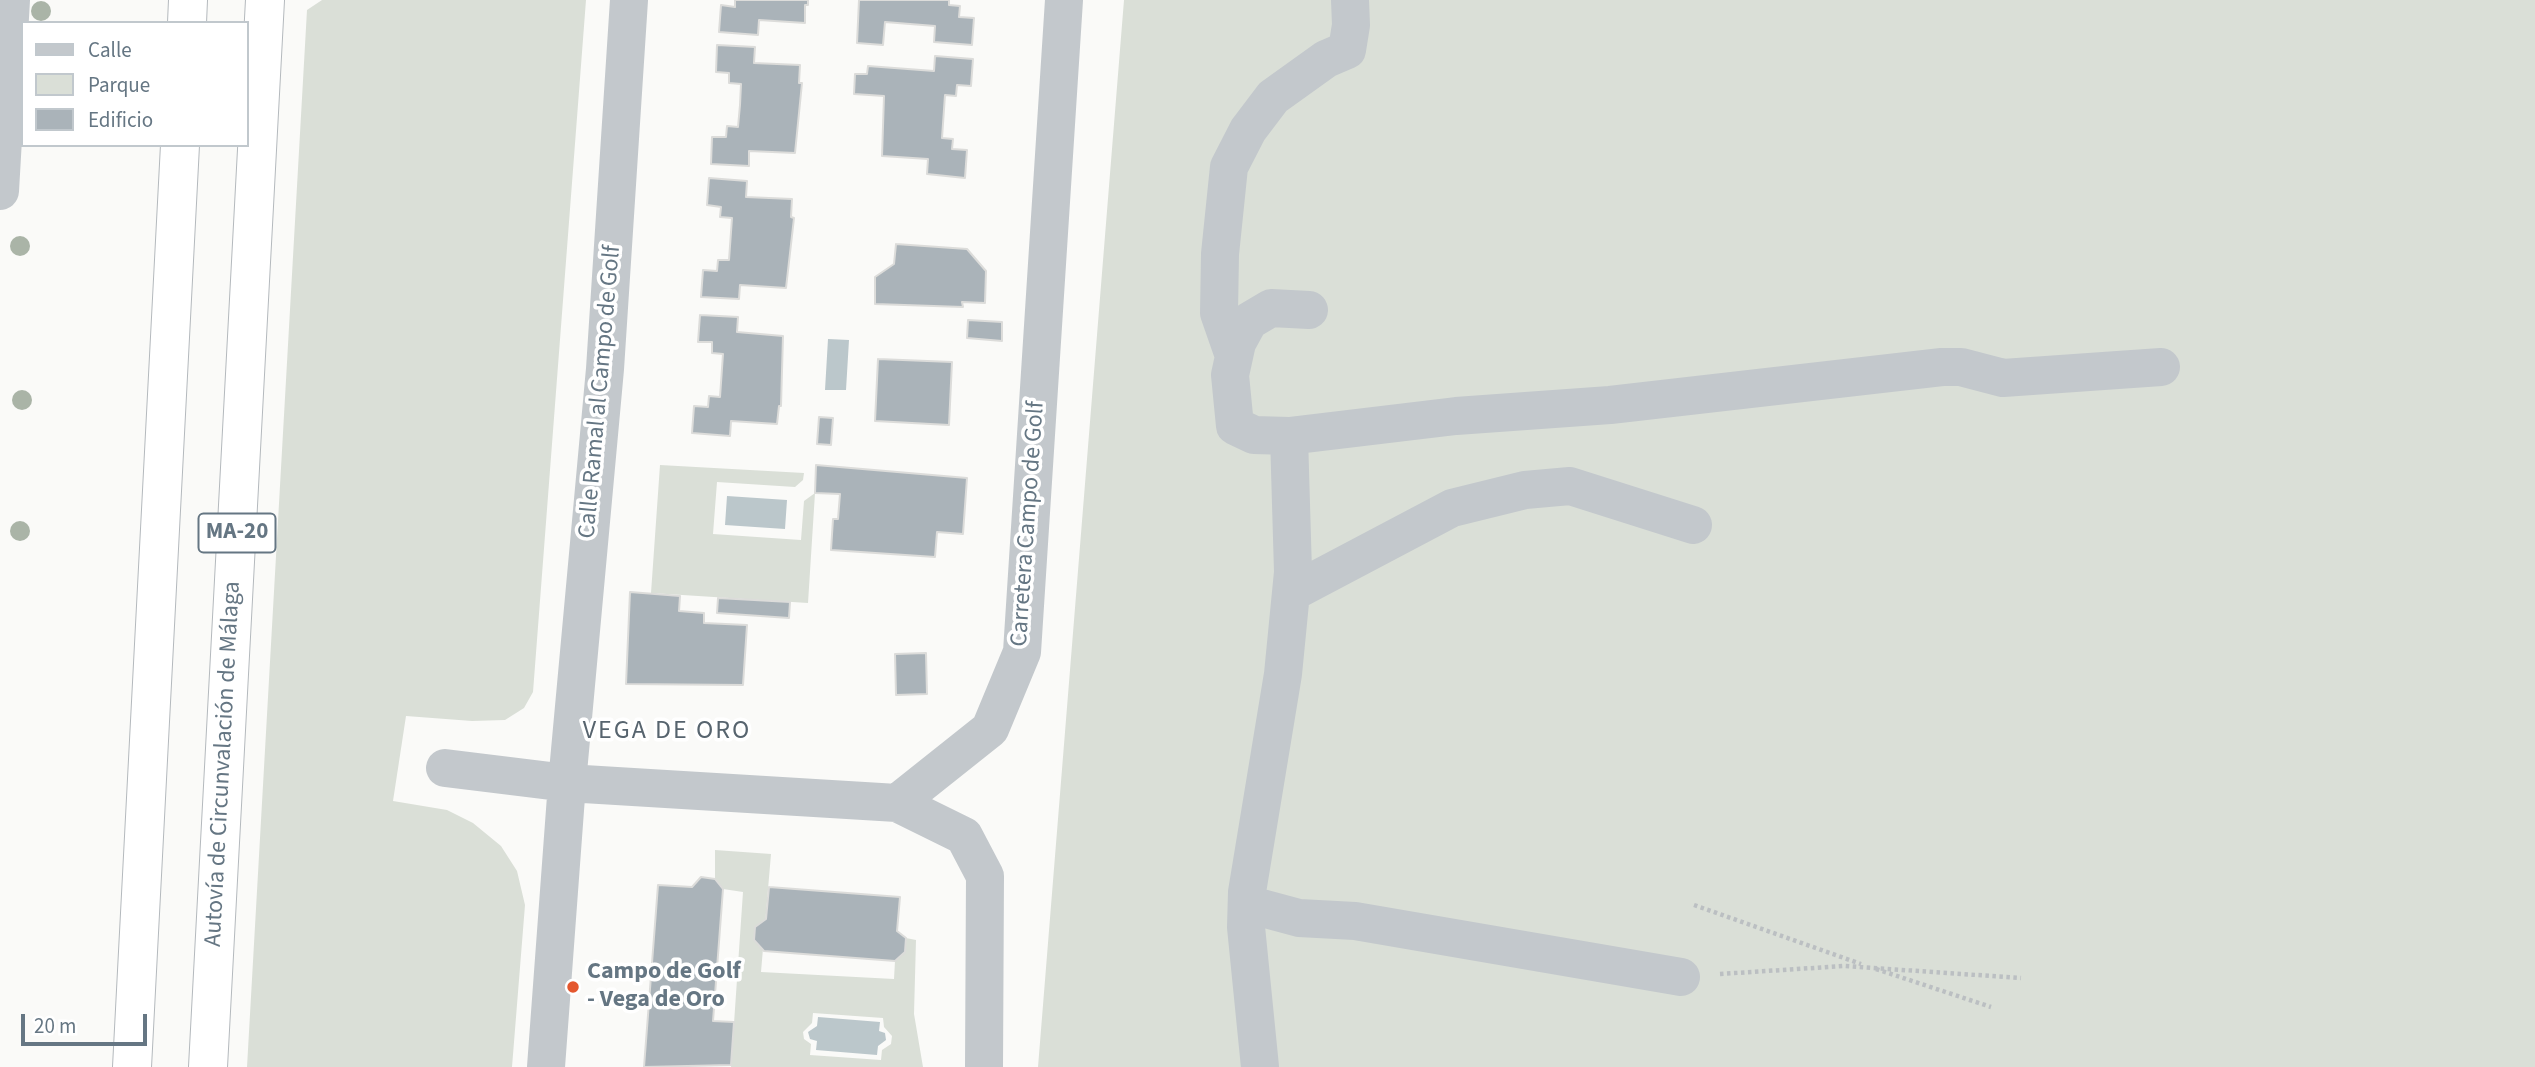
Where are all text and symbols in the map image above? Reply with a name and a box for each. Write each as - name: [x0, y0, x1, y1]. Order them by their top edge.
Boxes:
- legend: [21, 21, 248, 147]
- text: Calle: [88, 35, 132, 65]
- text: Parque: [88, 70, 150, 100]
- text: Edificio: [88, 105, 153, 135]
- street label: Calle Ramal al Campo de Golf: [574, 244, 628, 540]
- street label: Carretera Campo de Golf: [1006, 400, 1052, 648]
- road number: MA-20: [198, 513, 276, 552]
- street label: Autovía de Circunvalación de Málaga: [200, 581, 248, 947]
- district label: VEGA DE ORO: [584, 716, 750, 748]
- place label: Campo de Golf - Vega de Oro: [587, 959, 741, 1015]
- marker: Campo de Golf - Vega de Oro: [565, 979, 581, 995]
- scale bar: [24, 1000, 150, 1044]
- text: 20 m: [34, 1011, 76, 1041]

